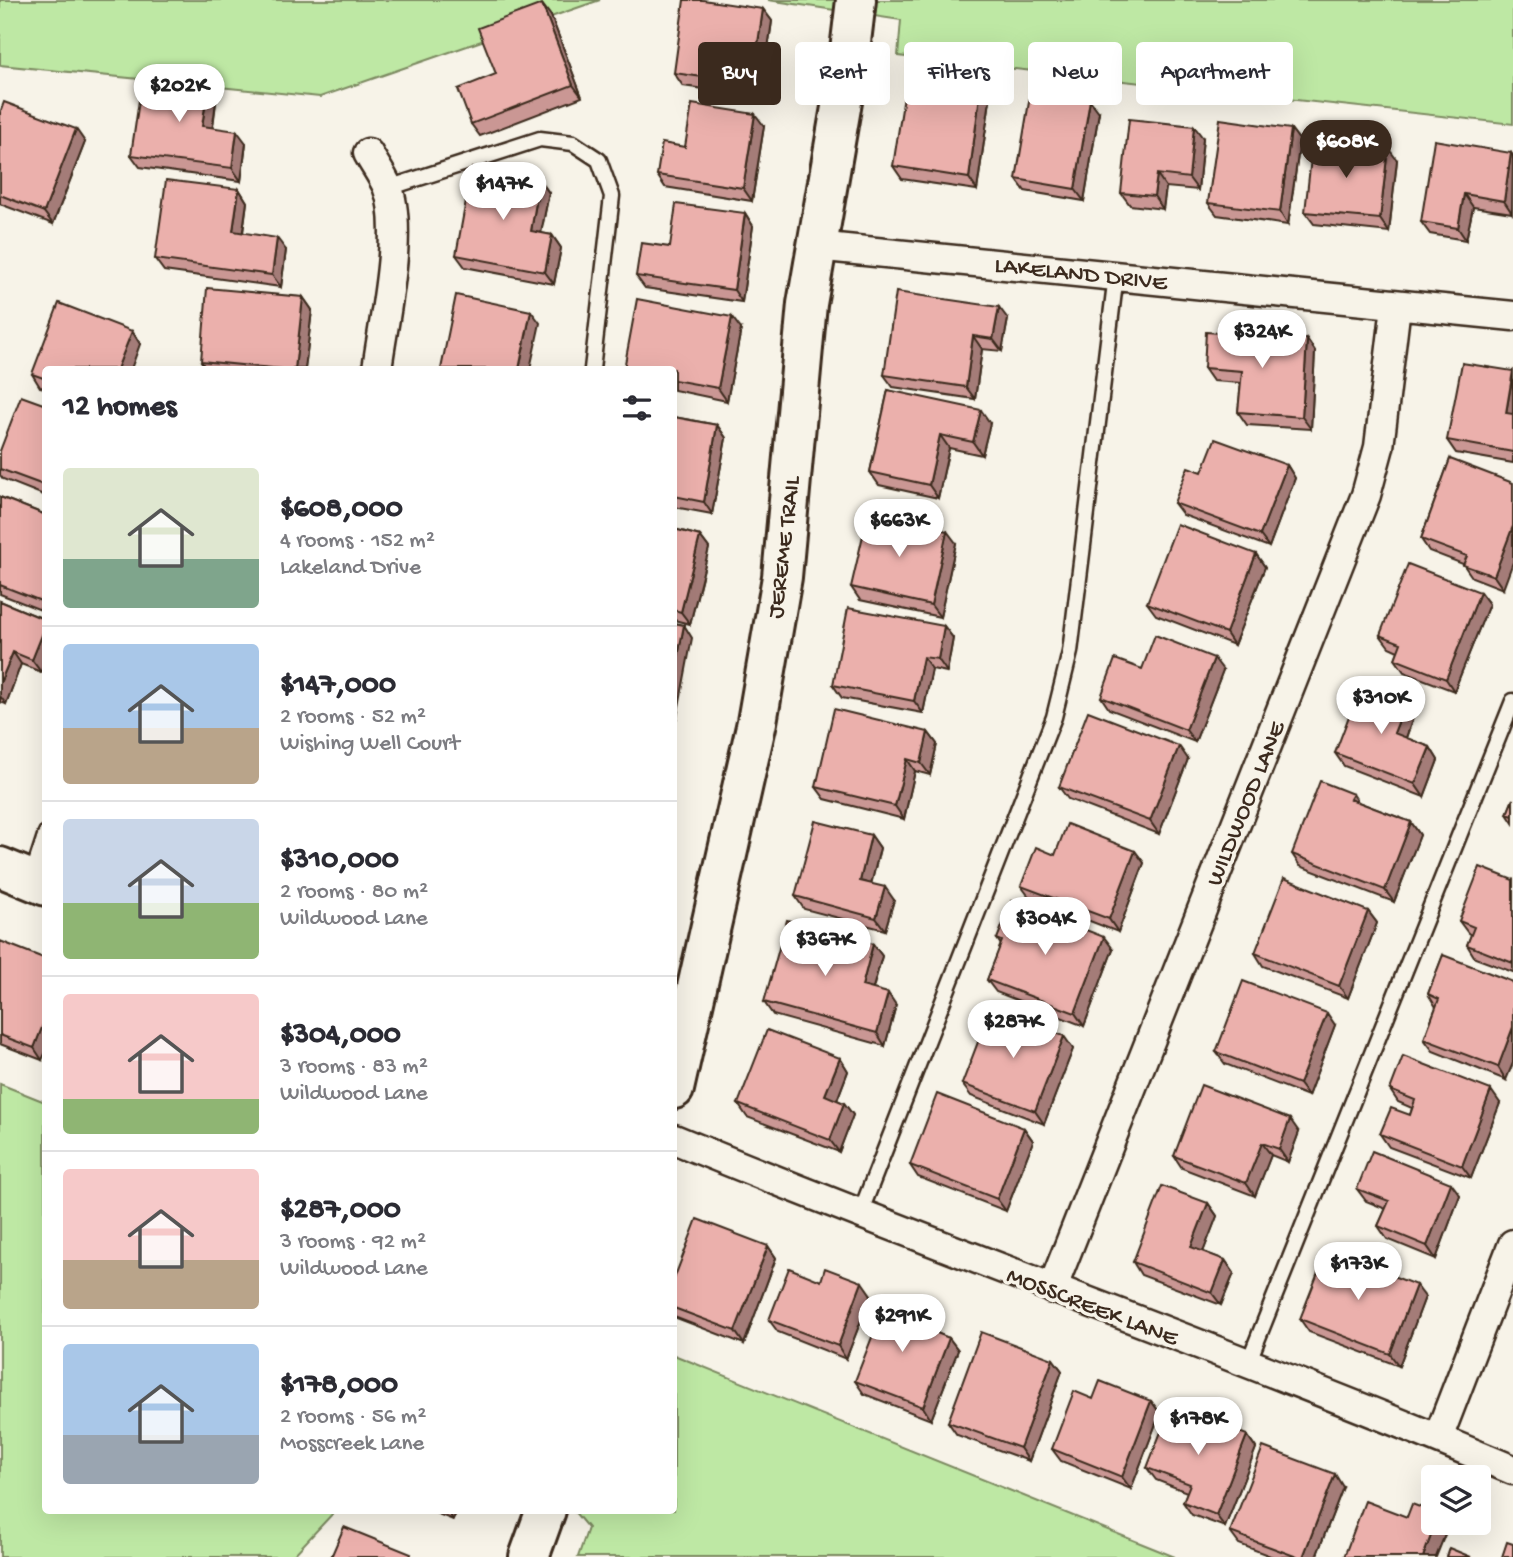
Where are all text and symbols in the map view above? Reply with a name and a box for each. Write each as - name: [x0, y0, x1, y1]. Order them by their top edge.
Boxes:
- chip: Buy: [698, 42, 781, 105]
- chip: Rent: [795, 42, 890, 105]
- chip: Filters: [904, 42, 1014, 105]
- chip: New: [1028, 42, 1122, 105]
- chip: Apartment: [1136, 42, 1293, 105]
- pin: $202K: [130, 64, 228, 124]
- text: $202K: [150, 73, 208, 100]
- pin: $608K: [1297, 120, 1395, 180]
- text: $608K: [1316, 129, 1376, 156]
- pin: $147K: [454, 162, 552, 222]
- text: $147K: [475, 171, 531, 198]
- street label: LAKELAND DRIVE: [993, 252, 1169, 299]
- pin: $324K: [1213, 310, 1311, 370]
- text: $324K: [1233, 319, 1291, 346]
- icon: filters: [618, 389, 656, 427]
- text: 12 homes: [63, 391, 176, 426]
- street label: JEREME TRAIL: [762, 473, 809, 620]
- text: $608,000: [280, 493, 403, 528]
- icon: home: [119, 496, 203, 580]
- pin: $663K: [850, 500, 948, 559]
- text: $663K: [870, 508, 928, 535]
- text: 4 rooms · 152 m²: [280, 528, 435, 555]
- text: Lakeland Drive: [280, 555, 421, 582]
- text: $147,000: [280, 669, 396, 704]
- icon: home: [119, 672, 203, 756]
- pin: $310K: [1332, 676, 1430, 736]
- text: $310K: [1352, 685, 1410, 712]
- text: 2 rooms · 52 m²: [280, 704, 426, 731]
- street label: WILDWOOD LANE: [1201, 717, 1294, 891]
- text: Wishing Well Court: [280, 731, 460, 758]
- text: $310,000: [280, 844, 399, 879]
- icon: home: [119, 847, 203, 931]
- text: 2 rooms · 80 m²: [280, 879, 428, 906]
- pin: $304K: [996, 898, 1094, 957]
- text: Wildwood Lane: [280, 906, 428, 933]
- text: $304K: [1016, 906, 1074, 933]
- pin: $367K: [776, 918, 874, 978]
- text: $367K: [796, 927, 854, 954]
- pin: $287K: [964, 1000, 1062, 1060]
- text: $287K: [984, 1009, 1042, 1036]
- text: $304,000: [280, 1019, 401, 1054]
- icon: home: [119, 1022, 203, 1106]
- text: 3 rooms · 83 m²: [280, 1054, 428, 1081]
- text: Wildwood Lane: [280, 1081, 428, 1108]
- text: $287,000: [280, 1194, 401, 1229]
- icon: home: [119, 1197, 203, 1281]
- text: 3 rooms · 92 m²: [280, 1229, 426, 1256]
- pin: $173K: [1309, 1242, 1407, 1302]
- text: $173K: [1330, 1251, 1386, 1278]
- text: Wildwood Lane: [280, 1256, 428, 1283]
- street label: MOSSCREEK LANE: [1002, 1262, 1183, 1355]
- pin: $291K: [853, 1294, 951, 1354]
- text: $291K: [874, 1303, 930, 1330]
- text: $178,000: [280, 1369, 398, 1404]
- icon: home: [119, 1372, 203, 1456]
- pin: $178K: [1149, 1398, 1247, 1457]
- text: 2 rooms · 56 m²: [280, 1404, 426, 1431]
- text: $178K: [1170, 1406, 1226, 1433]
- text: Mosscreek Lane: [280, 1431, 424, 1458]
- map controls: [1421, 1465, 1491, 1535]
- button: layers: [1421, 1465, 1491, 1535]

